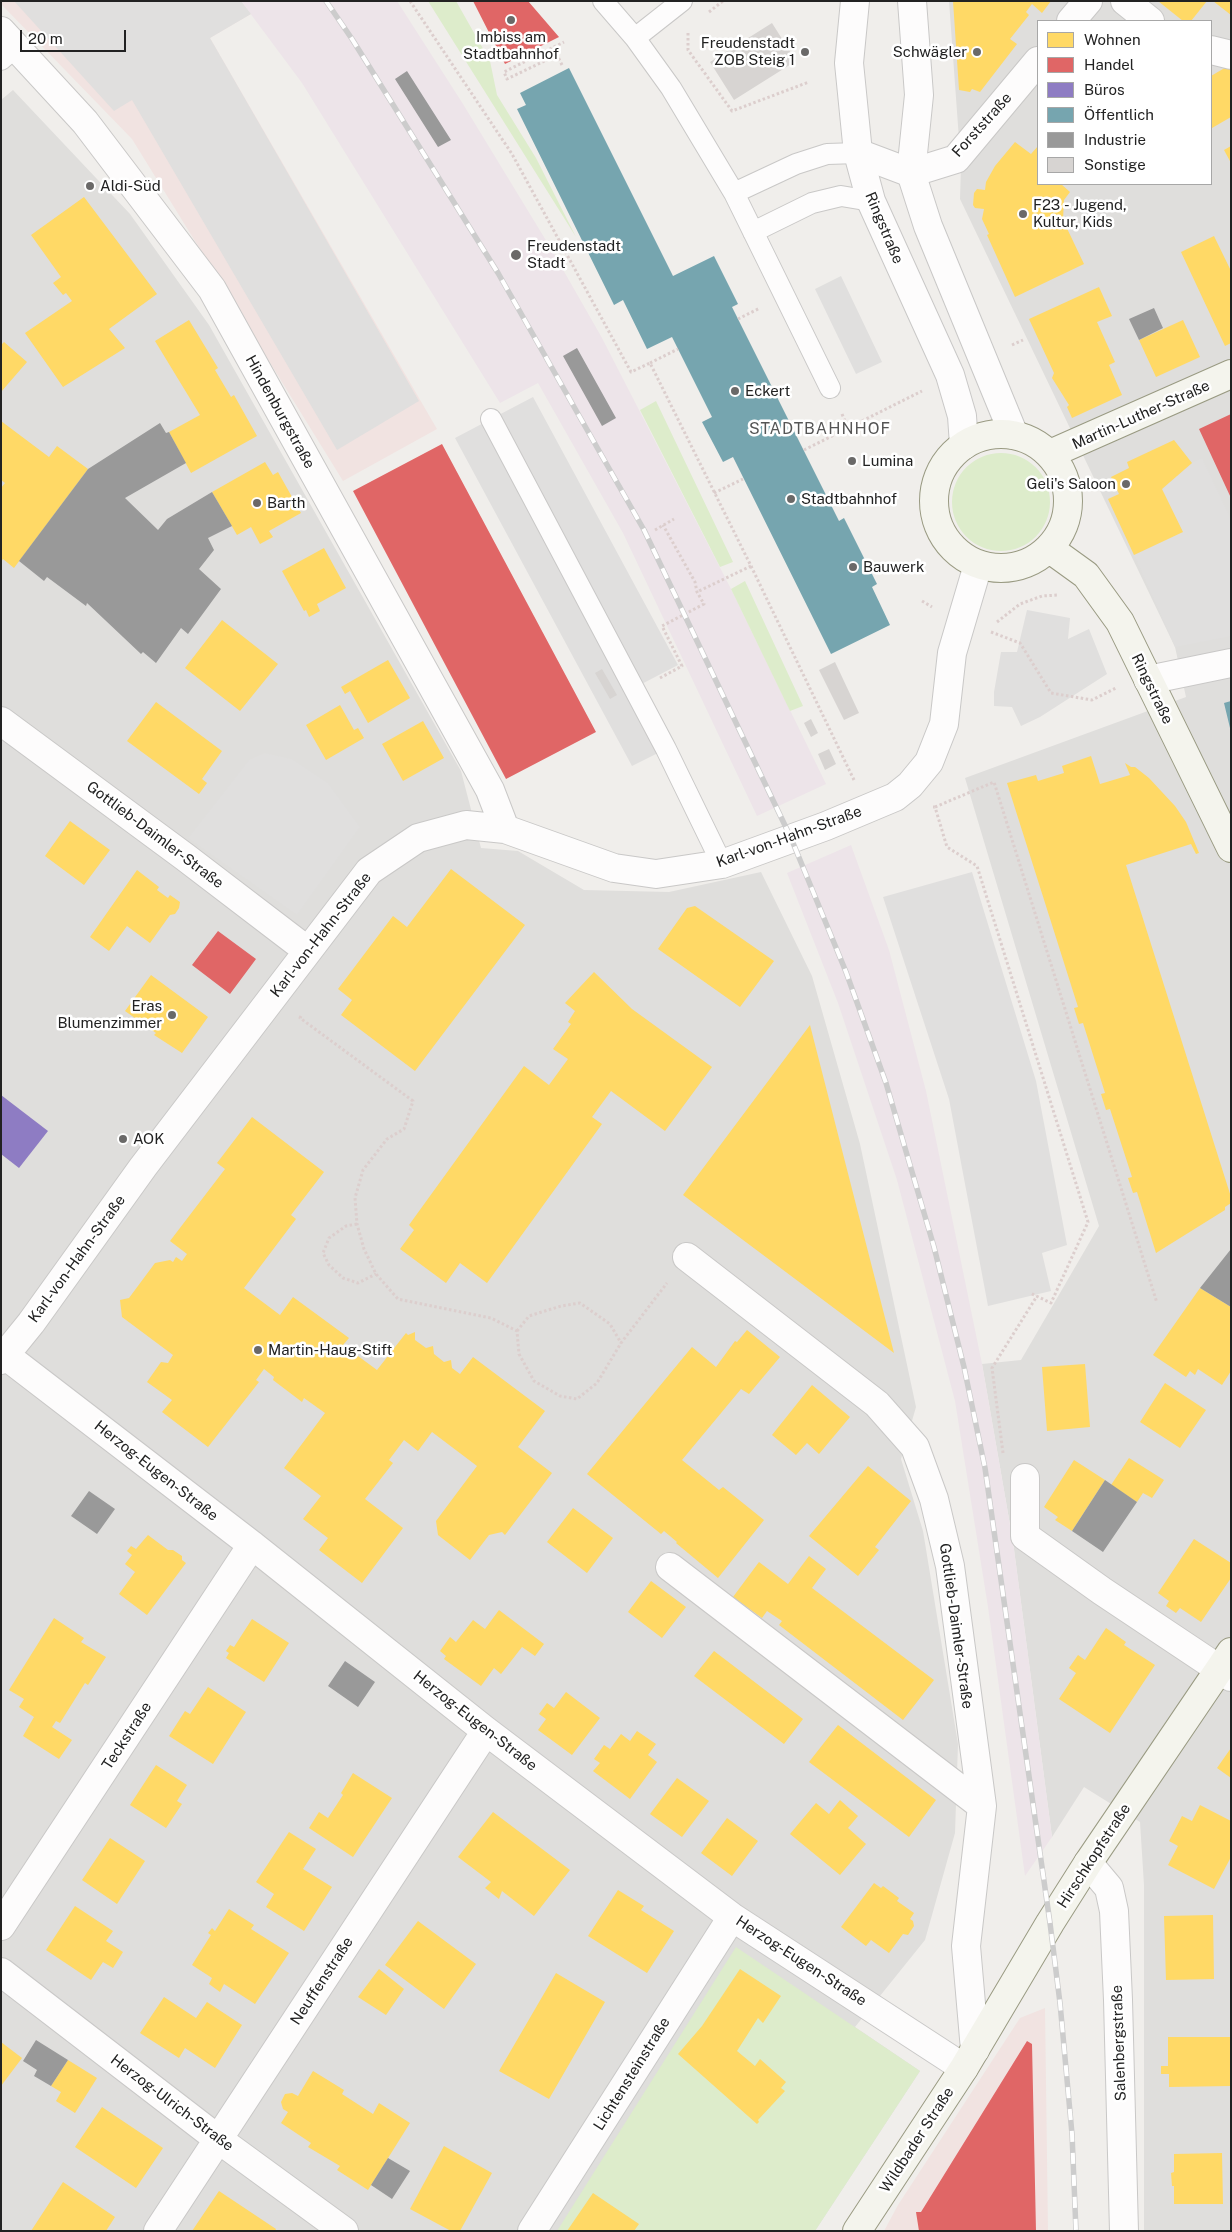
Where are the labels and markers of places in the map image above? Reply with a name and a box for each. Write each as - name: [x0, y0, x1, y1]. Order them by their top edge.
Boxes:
- marker: Imbiss am Stadtbahnhof: [505, 14, 517, 26]
- place label: Imbiss am Stadtbahnhof: [463, 28, 559, 63]
- place label: Freudenstadt ZOB Steig 1: [701, 34, 795, 69]
- place label: Schwägler: [893, 43, 967, 61]
- marker: Freudenstadt ZOB Steig 1: [799, 46, 811, 58]
- marker: Schwägler: [971, 46, 983, 58]
- place label: Aldi-Süd: [100, 177, 161, 195]
- marker: Aldi-Süd: [84, 180, 96, 192]
- place label: F23 - Jugend, Kultur, Kids: [1033, 196, 1127, 231]
- marker: F23 - Jugend, Kultur, Kids: [1017, 208, 1029, 220]
- place label: Freudenstadt Stadt: [527, 237, 621, 272]
- marker: Freudenstadt Stadt: [509, 248, 523, 262]
- place label: Eckert: [745, 382, 790, 400]
- marker: Eckert: [729, 385, 741, 397]
- place label: Lumina: [862, 452, 913, 470]
- marker: Lumina: [846, 455, 858, 467]
- place label: Geli's Saloon: [1027, 475, 1116, 493]
- marker: Geli's Saloon: [1120, 478, 1132, 490]
- place label: Stadtbahnhof: [801, 490, 897, 508]
- marker: Stadtbahnhof: [785, 493, 797, 505]
- place label: Barth: [267, 494, 305, 512]
- marker: Barth: [251, 497, 263, 509]
- place label: Bauwerk: [863, 558, 924, 576]
- marker: Bauwerk: [847, 561, 859, 573]
- place label: Eras Blumenzimmer: [57, 997, 162, 1032]
- marker: Eras Blumenzimmer: [166, 1009, 178, 1021]
- place label: AOK: [133, 1130, 164, 1148]
- marker: AOK: [117, 1133, 129, 1145]
- place label: Martin-Haug-Stift: [268, 1341, 392, 1359]
- marker: Martin-Haug-Stift: [252, 1344, 264, 1356]

